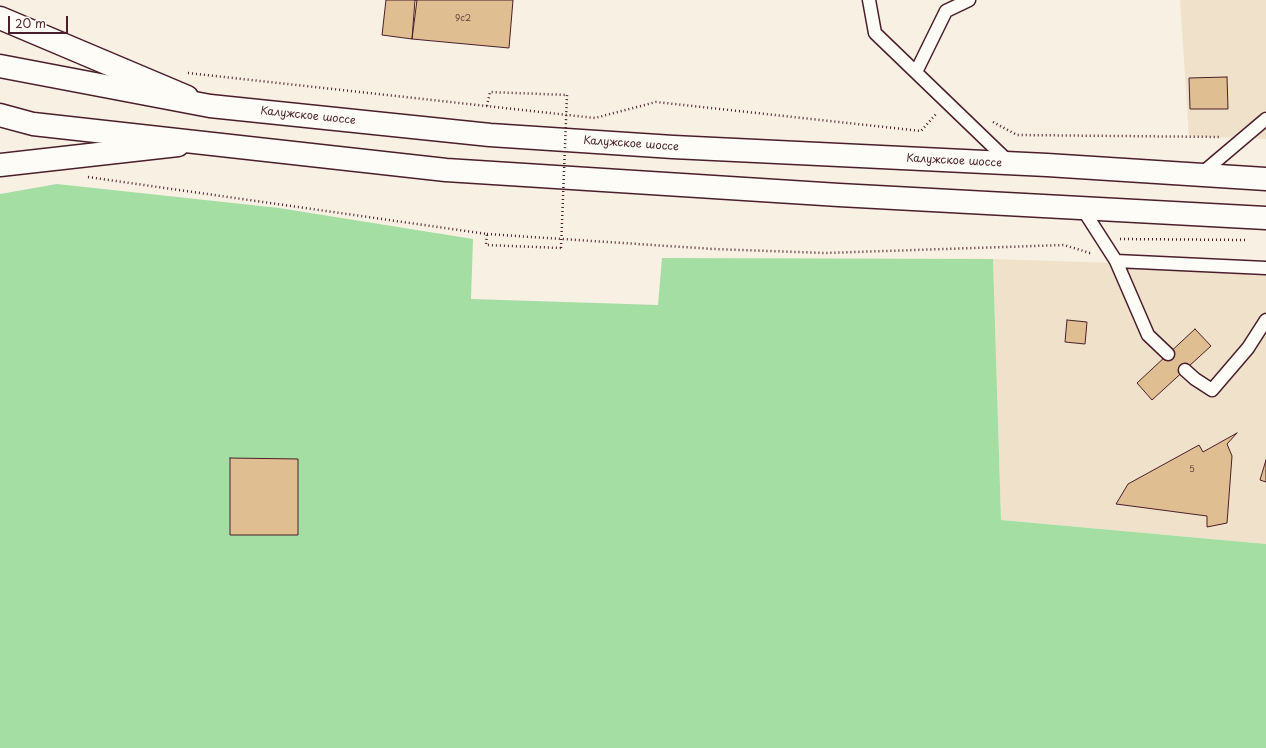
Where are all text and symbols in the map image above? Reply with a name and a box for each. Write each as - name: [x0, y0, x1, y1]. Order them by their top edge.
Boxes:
- scale bar: [10, 8, 70, 34]
- text: 20 m: [15, 14, 46, 32]
- house number: 9с2: [455, 14, 471, 24]
- street label: Калужское шоссе: [260, 104, 356, 128]
- street label: Калужское шоссе: [583, 134, 679, 154]
- street label: Калужское шоссе: [906, 152, 1002, 170]
- house number: 5: [1189, 465, 1195, 475]

